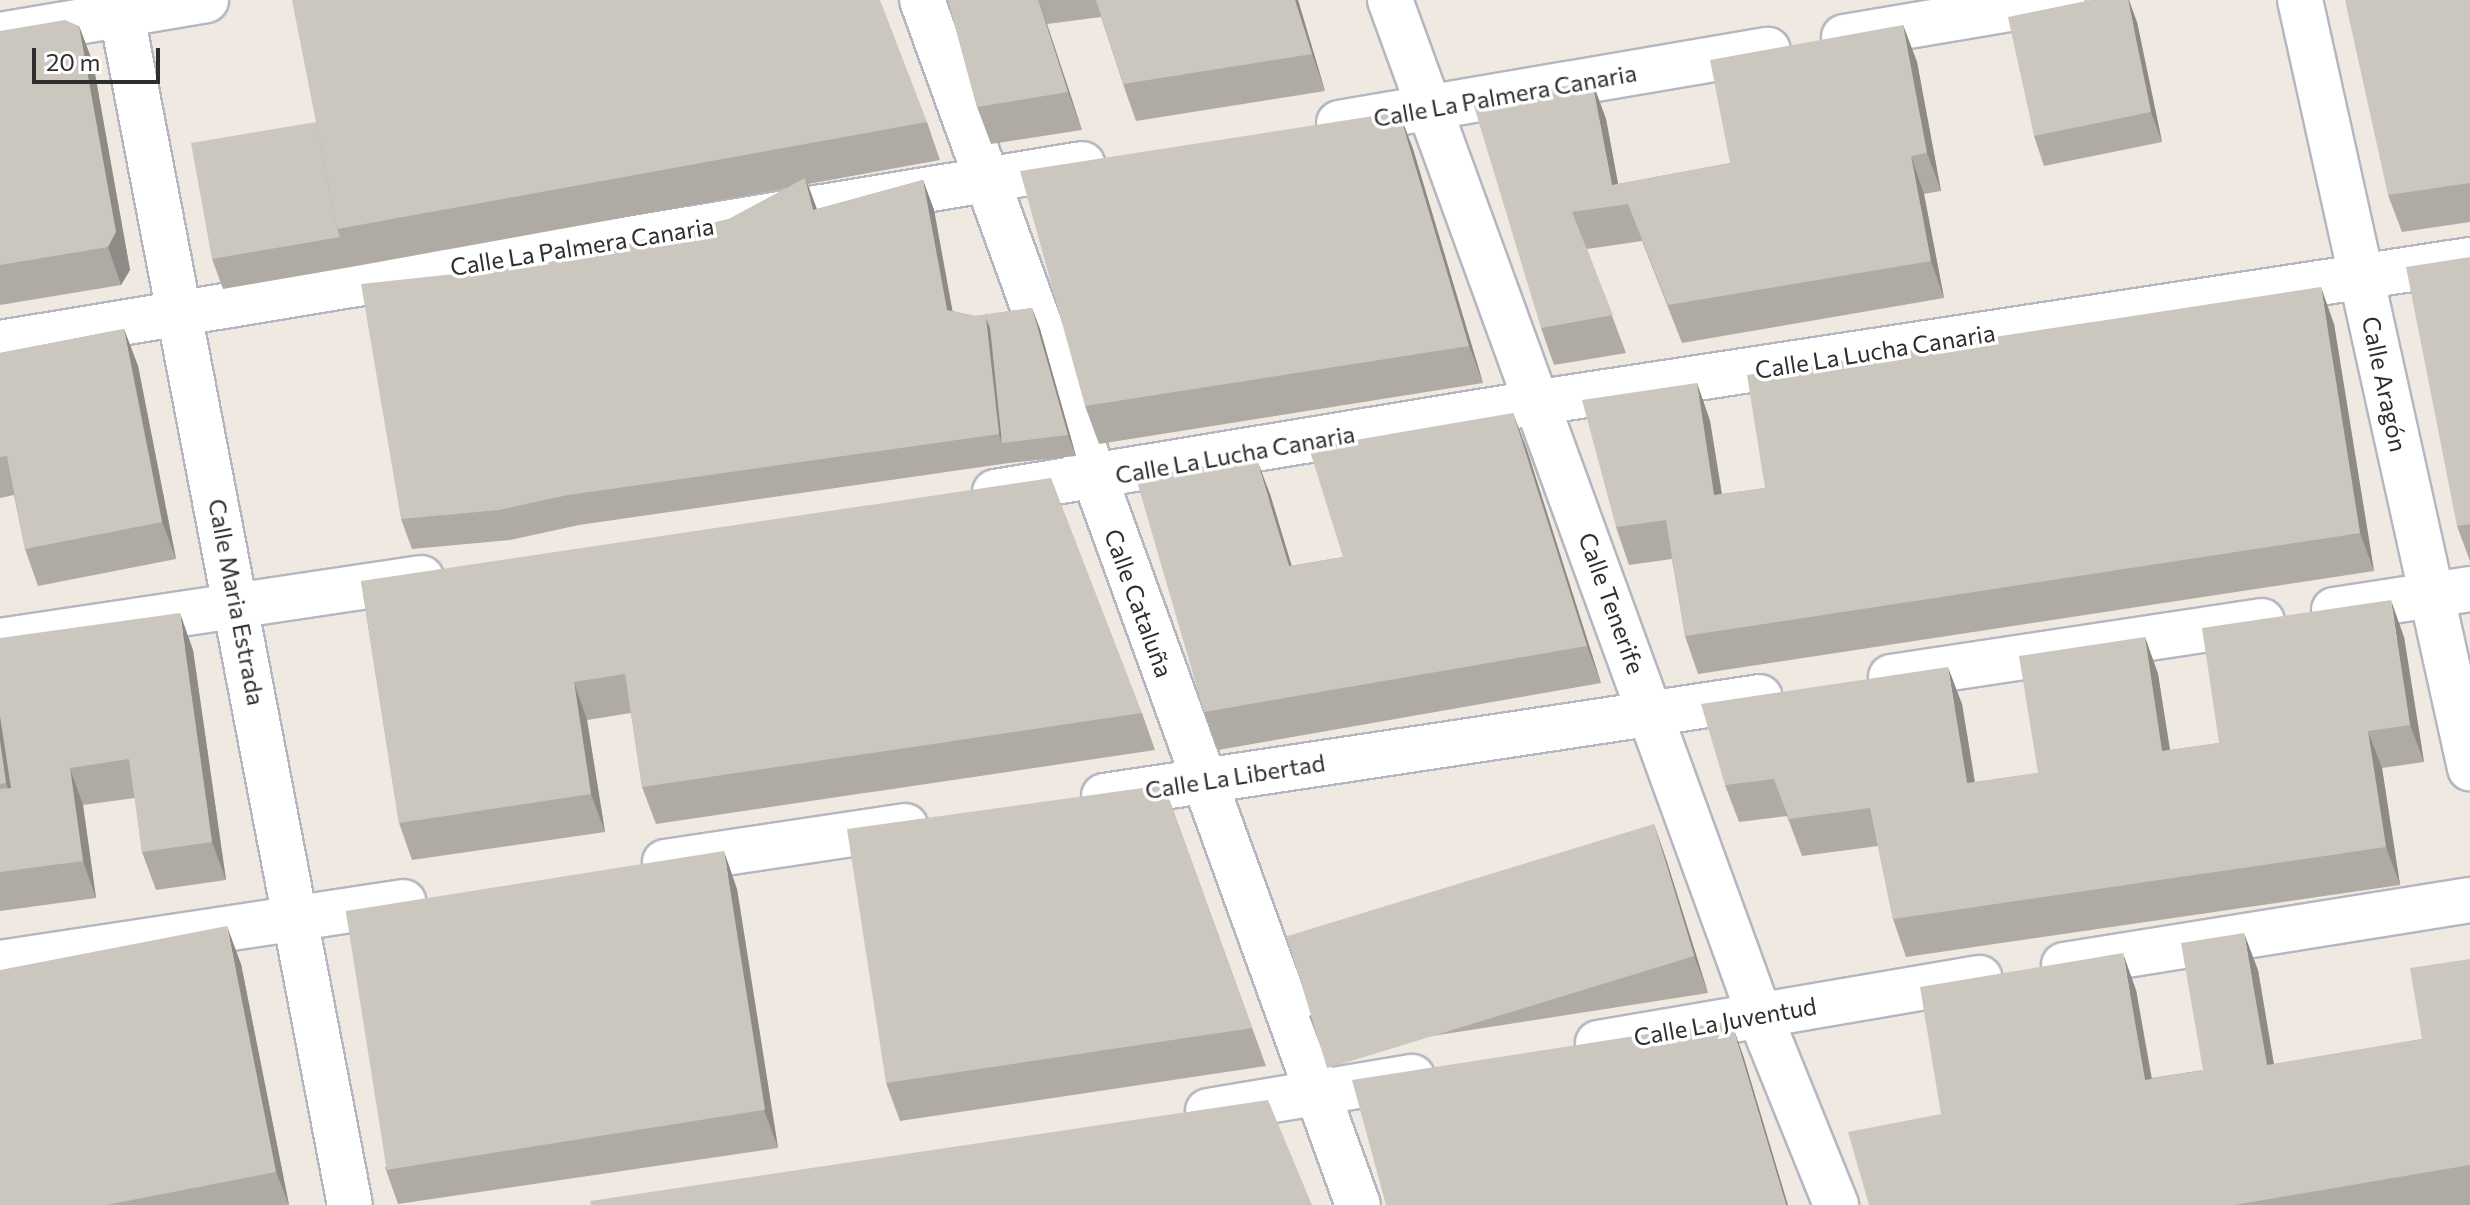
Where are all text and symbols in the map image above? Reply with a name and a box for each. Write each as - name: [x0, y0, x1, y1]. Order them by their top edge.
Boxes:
- scale bar: [36, 32, 164, 82]
- text: 20 m: [46, 47, 100, 76]
- street label: Calle La Palmera Canaria: [1371, 58, 1639, 132]
- street label: Calle La Palmera Canaria: [448, 211, 716, 281]
- street label: Calle Aragón: [2357, 314, 2413, 454]
- street label: Calle La Lucha Canaria: [1753, 318, 1997, 384]
- street label: Calle La Lucha Canaria: [1113, 419, 1357, 489]
- street label: Calle Maria Estrada: [203, 496, 271, 708]
- street label: Calle Cataluña: [1099, 525, 1179, 681]
- street label: Calle Tenerife: [1573, 528, 1651, 678]
- street label: Calle La Libertad: [1143, 748, 1327, 804]
- street label: Calle La Juventud: [1631, 991, 1819, 1051]

